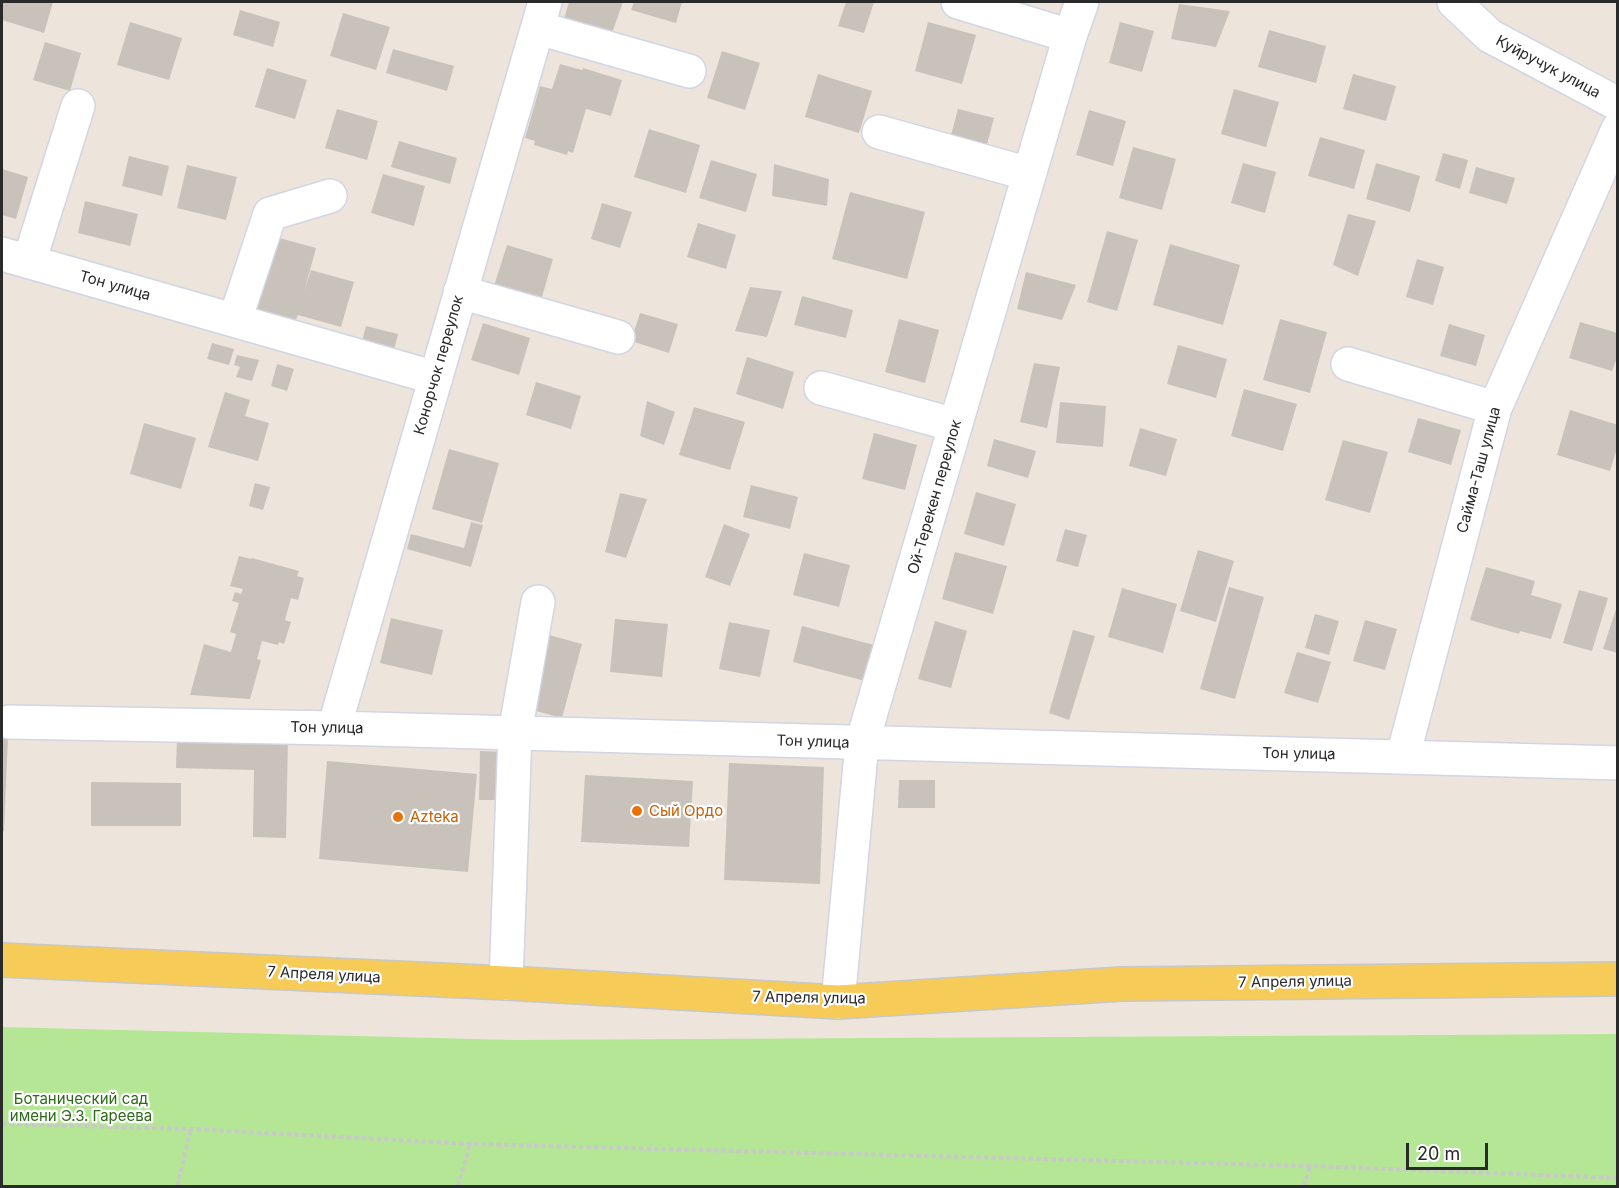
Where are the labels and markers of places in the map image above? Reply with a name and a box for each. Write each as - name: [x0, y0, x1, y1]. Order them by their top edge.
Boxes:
- place label: Сый Ордо: [649, 802, 723, 820]
- marker: Сый Ордо: [630, 804, 644, 818]
- place label: Azteka: [410, 808, 459, 826]
- marker: Azteka: [391, 810, 405, 824]

